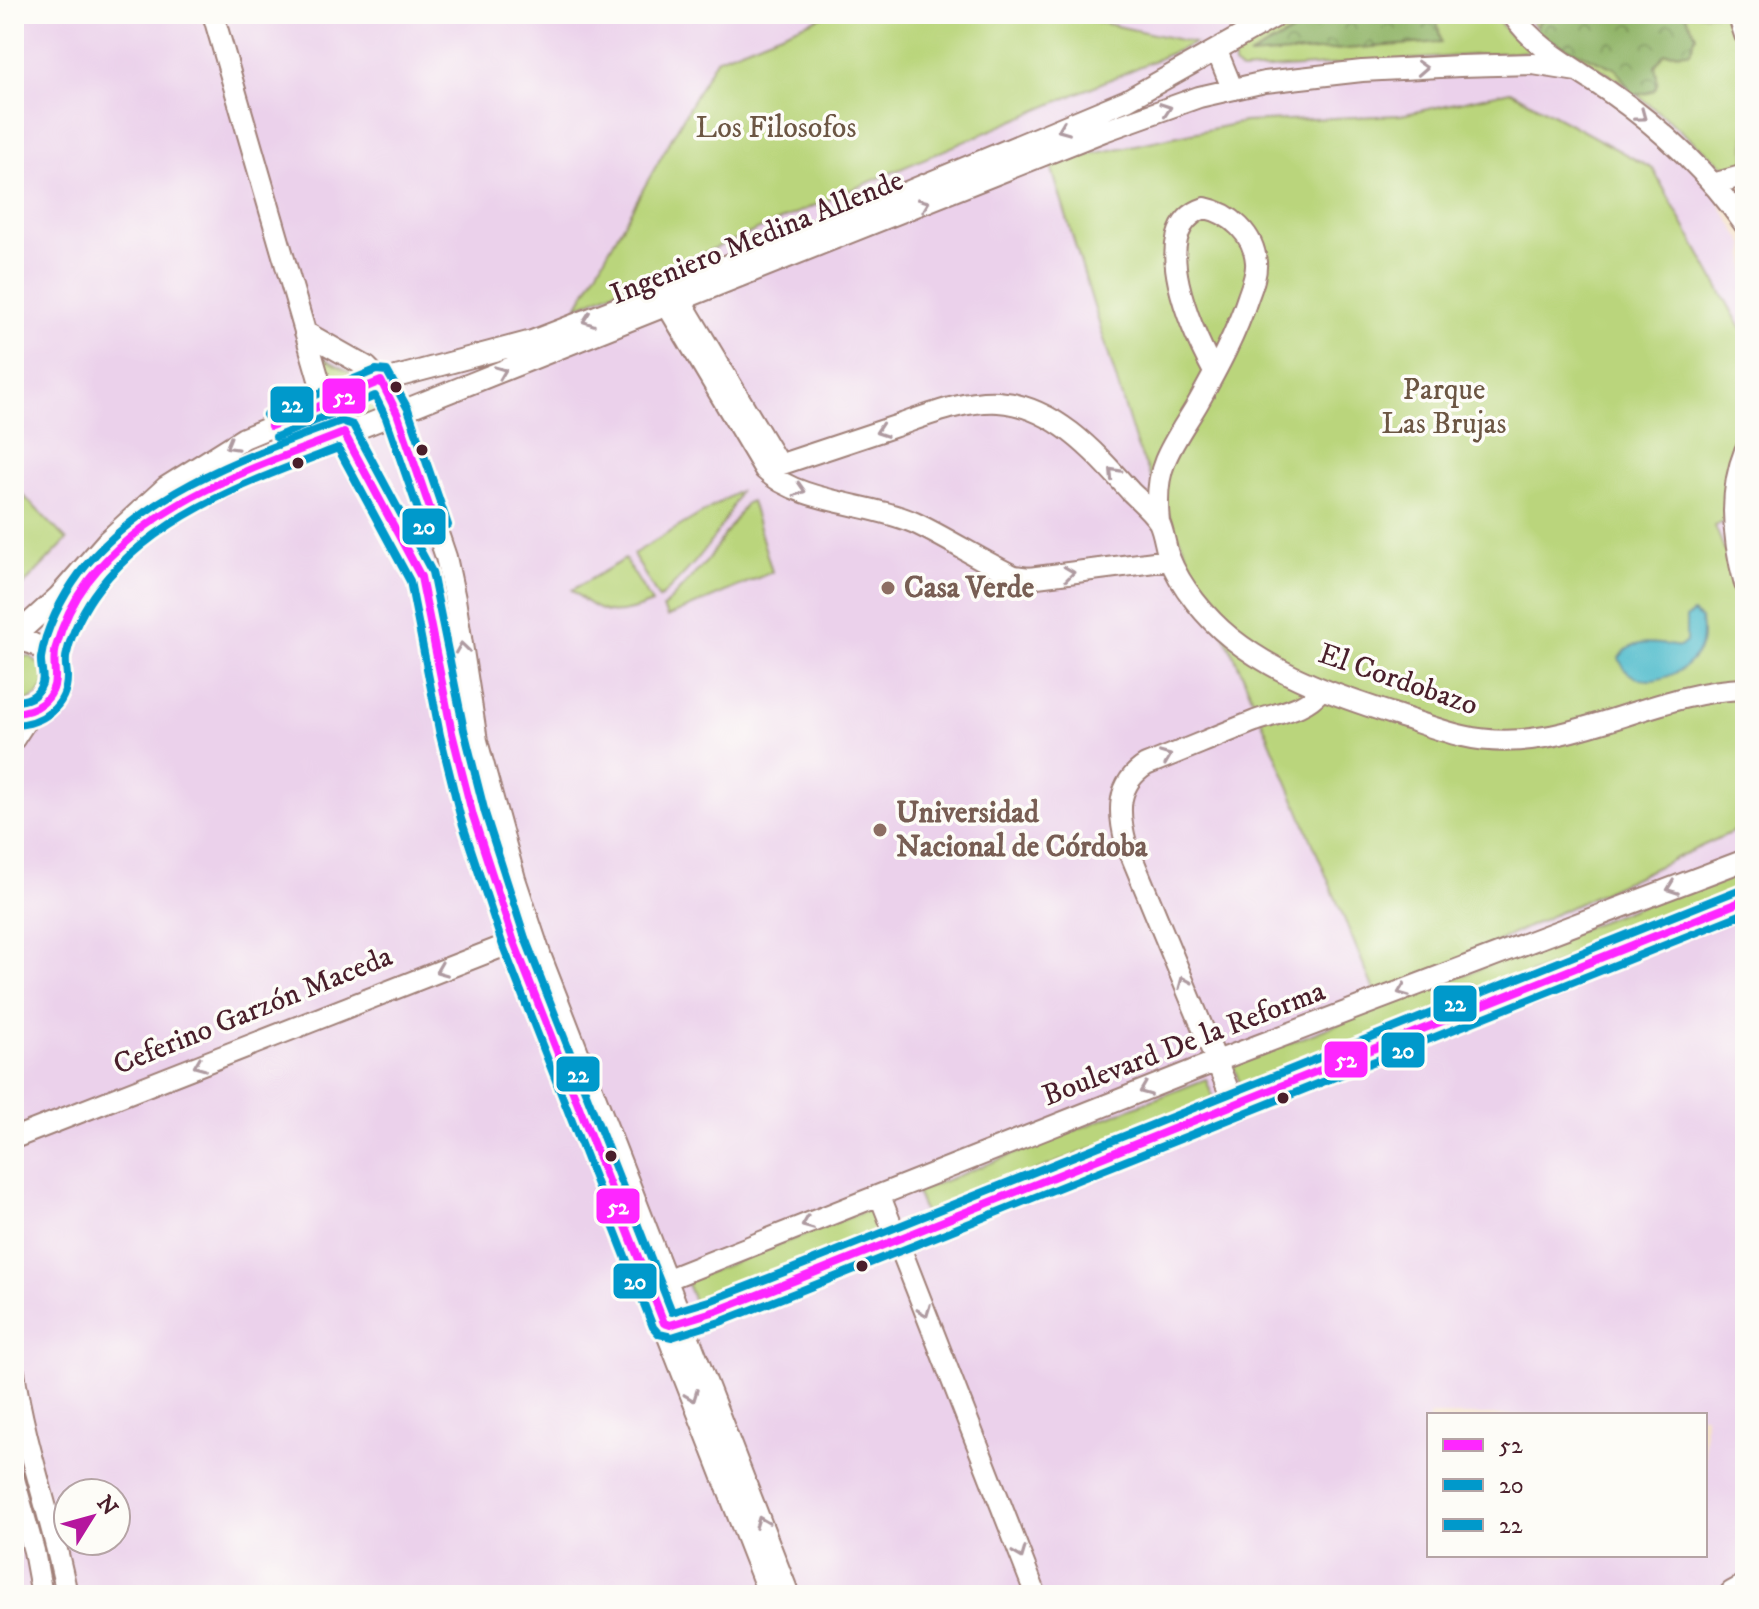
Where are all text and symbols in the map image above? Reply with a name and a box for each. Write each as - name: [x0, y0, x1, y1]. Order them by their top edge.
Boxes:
- one-way arrow: [1416, 60, 1429, 77]
- one-way arrow: [1159, 102, 1173, 118]
- one-way arrow: [1633, 106, 1647, 120]
- park label: Los Filosofos: [696, 110, 856, 147]
- one-way arrow: [1057, 119, 1071, 135]
- street label: Ingeniero Medina Allende: [605, 162, 909, 314]
- one-way arrow: [916, 197, 930, 213]
- one-way arrow: [582, 310, 596, 327]
- one-way arrow: [493, 365, 507, 382]
- park label: Parque Las Brujas: [1381, 372, 1507, 443]
- line badge: 52: [321, 377, 367, 415]
- unlabelled marker: [388, 379, 404, 395]
- text: 52: [332, 384, 356, 411]
- line badge: 22: [269, 385, 315, 424]
- text: 22: [281, 392, 304, 419]
- one-way arrow: [875, 421, 889, 437]
- one-way arrow: [225, 435, 240, 451]
- unlabelled marker: [414, 442, 430, 458]
- unlabelled marker: [290, 455, 306, 471]
- one-way arrow: [1108, 468, 1123, 482]
- one-way arrow: [792, 481, 806, 497]
- line badge: 20: [401, 507, 447, 546]
- text: 20: [413, 514, 435, 541]
- one-way arrow: [1062, 565, 1076, 582]
- place label: Casa Verde: [904, 570, 1035, 607]
- marker: Casa Verde: [879, 579, 897, 597]
- street label: El Cordobazo: [1313, 635, 1483, 725]
- one-way arrow: [454, 641, 471, 655]
- one-way arrow: [1158, 751, 1172, 767]
- place label: Universidad Nacional de Córdoba: [896, 795, 1149, 866]
- marker: Universidad Nacional de Córdoba: [871, 821, 889, 839]
- one-way arrow: [1666, 878, 1680, 895]
- street label: Ceferino Garzón Maceda: [108, 938, 398, 1084]
- one-way arrow: [435, 960, 449, 976]
- street label: Boulevard De la Reforma: [1037, 973, 1331, 1115]
- one-way arrow: [1177, 976, 1193, 990]
- one-way arrow: [1397, 981, 1411, 998]
- line badge: 22: [1432, 984, 1478, 1023]
- text: 22: [1444, 991, 1467, 1018]
- line badge: 20: [1380, 1031, 1426, 1069]
- text: 20: [1392, 1038, 1414, 1065]
- line badge: 52: [1323, 1040, 1369, 1079]
- text: 52: [1334, 1047, 1358, 1074]
- one-way arrow: [193, 1055, 207, 1072]
- line badge: 22: [555, 1055, 601, 1093]
- text: 22: [567, 1062, 590, 1089]
- one-way arrow: [1139, 1080, 1153, 1097]
- unlabelled marker: [1275, 1090, 1291, 1106]
- unlabelled marker: [603, 1148, 619, 1164]
- line badge: 52: [595, 1187, 641, 1225]
- text: 52: [606, 1194, 630, 1221]
- one-way arrow: [801, 1215, 815, 1231]
- unlabelled marker: [854, 1258, 870, 1274]
- line badge: 20: [612, 1262, 658, 1300]
- text: 20: [624, 1269, 646, 1296]
- one-way arrow: [915, 1303, 931, 1317]
- one-way arrow: [682, 1388, 699, 1402]
- legend: [1427, 1413, 1707, 1557]
- text: 52: [1499, 1431, 1523, 1461]
- text: 20: [1499, 1471, 1524, 1501]
- north arrow: [52, 1477, 132, 1557]
- text: N: [91, 1491, 123, 1521]
- text: 22: [1499, 1511, 1523, 1541]
- one-way arrow: [754, 1516, 770, 1530]
- one-way arrow: [1010, 1545, 1027, 1559]

